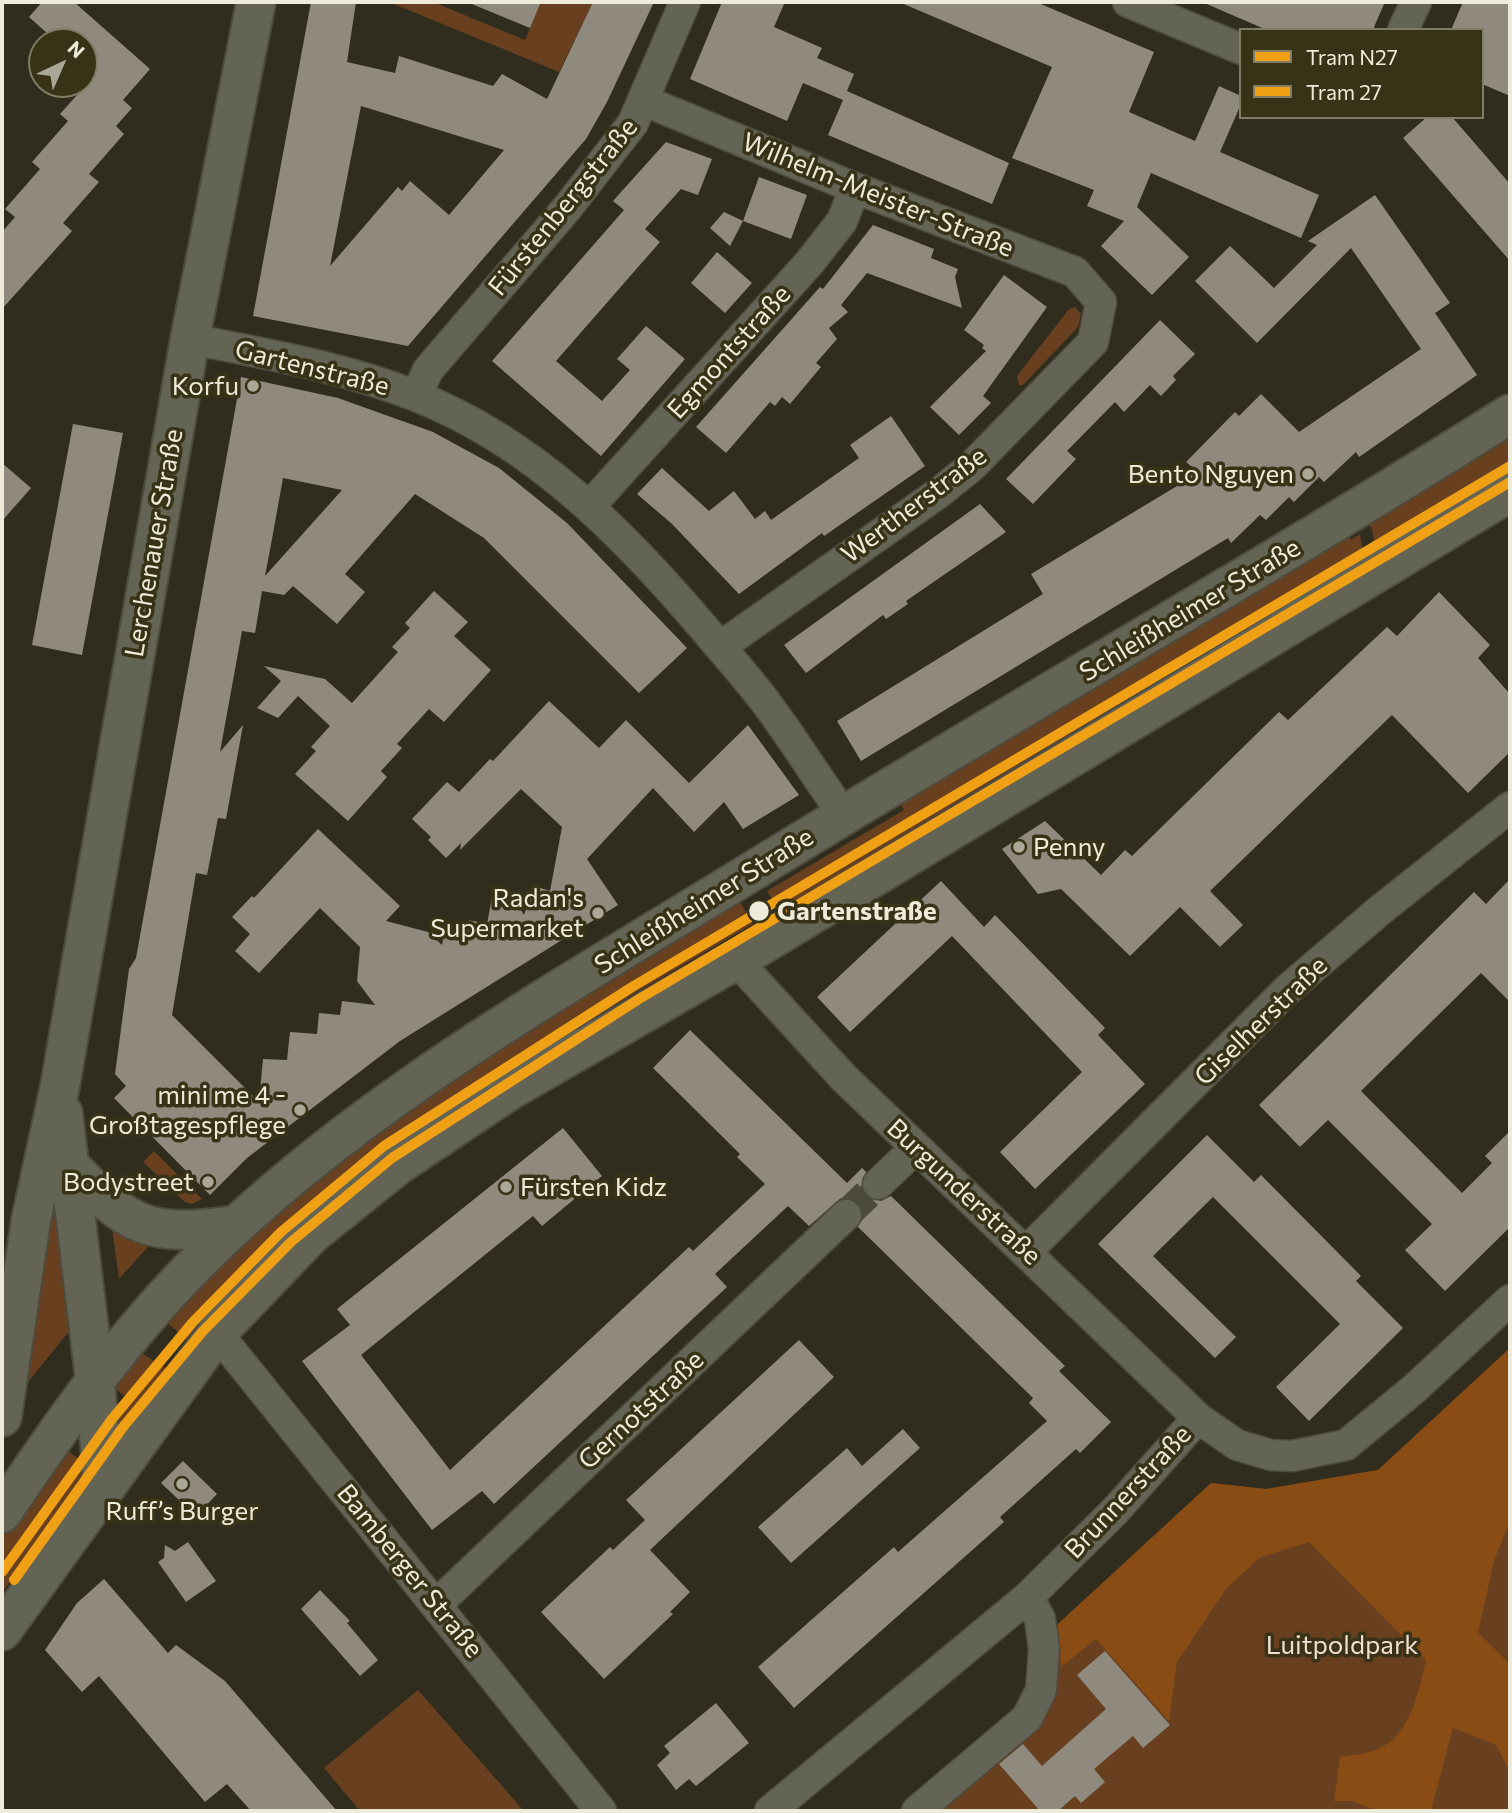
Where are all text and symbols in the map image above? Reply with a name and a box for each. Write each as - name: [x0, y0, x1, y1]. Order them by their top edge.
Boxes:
- north arrow: [28, 28, 98, 98]
- legend: [1239, 28, 1484, 119]
- text: N: [63, 36, 90, 62]
- text: Tram N27: [1306, 44, 1398, 69]
- text: Tram 27: [1306, 79, 1382, 104]
- street label: Fürstenbergstraße: [482, 112, 644, 302]
- street label: Wilhelm-Meister-Straße: [738, 126, 1018, 264]
- street label: Egmontstraße: [661, 279, 797, 425]
- street label: Gartenstraße: [232, 334, 392, 402]
- place label: Korfu: [172, 370, 239, 402]
- marker: Korfu: [245, 378, 261, 394]
- street label: Lerchenauer Straße: [119, 427, 189, 659]
- street label: Wertherstraße: [835, 440, 993, 570]
- place label: Bento Nguyen: [1128, 458, 1294, 490]
- marker: Bento Nguyen: [1300, 466, 1316, 482]
- street label: Schleißheimer Straße: [1074, 532, 1306, 688]
- street label: Schleißheimer Straße: [589, 821, 819, 981]
- place label: Penny: [1033, 831, 1106, 863]
- marker: Penny: [1011, 839, 1027, 855]
- place label: Radan's Supermarket: [430, 882, 584, 944]
- place label: Gartenstraße: [777, 895, 937, 927]
- marker: Gartenstraße: [747, 899, 771, 923]
- marker: Radan's Supermarket: [590, 905, 606, 921]
- street label: Giselherstraße: [1188, 950, 1334, 1092]
- place label: mini me 4 - Großtagespflege: [89, 1079, 286, 1140]
- marker: mini me 4 - Großtagespflege: [292, 1102, 308, 1118]
- street label: Burgunderstraße: [880, 1113, 1048, 1271]
- place label: Bodystreet: [63, 1166, 194, 1198]
- place label: Fürsten Kidz: [520, 1171, 667, 1203]
- marker: Bodystreet: [200, 1174, 216, 1190]
- marker: Fürsten Kidz: [498, 1179, 514, 1195]
- street label: Gernotstraße: [572, 1344, 710, 1476]
- street label: Brunnerstraße: [1058, 1419, 1198, 1565]
- marker: Ruff’s Burger: [174, 1476, 190, 1492]
- street label: Bamberger Straße: [330, 1478, 490, 1664]
- place label: Ruff’s Burger: [105, 1495, 259, 1527]
- park label: Luitpoldpark: [1266, 1629, 1418, 1661]

